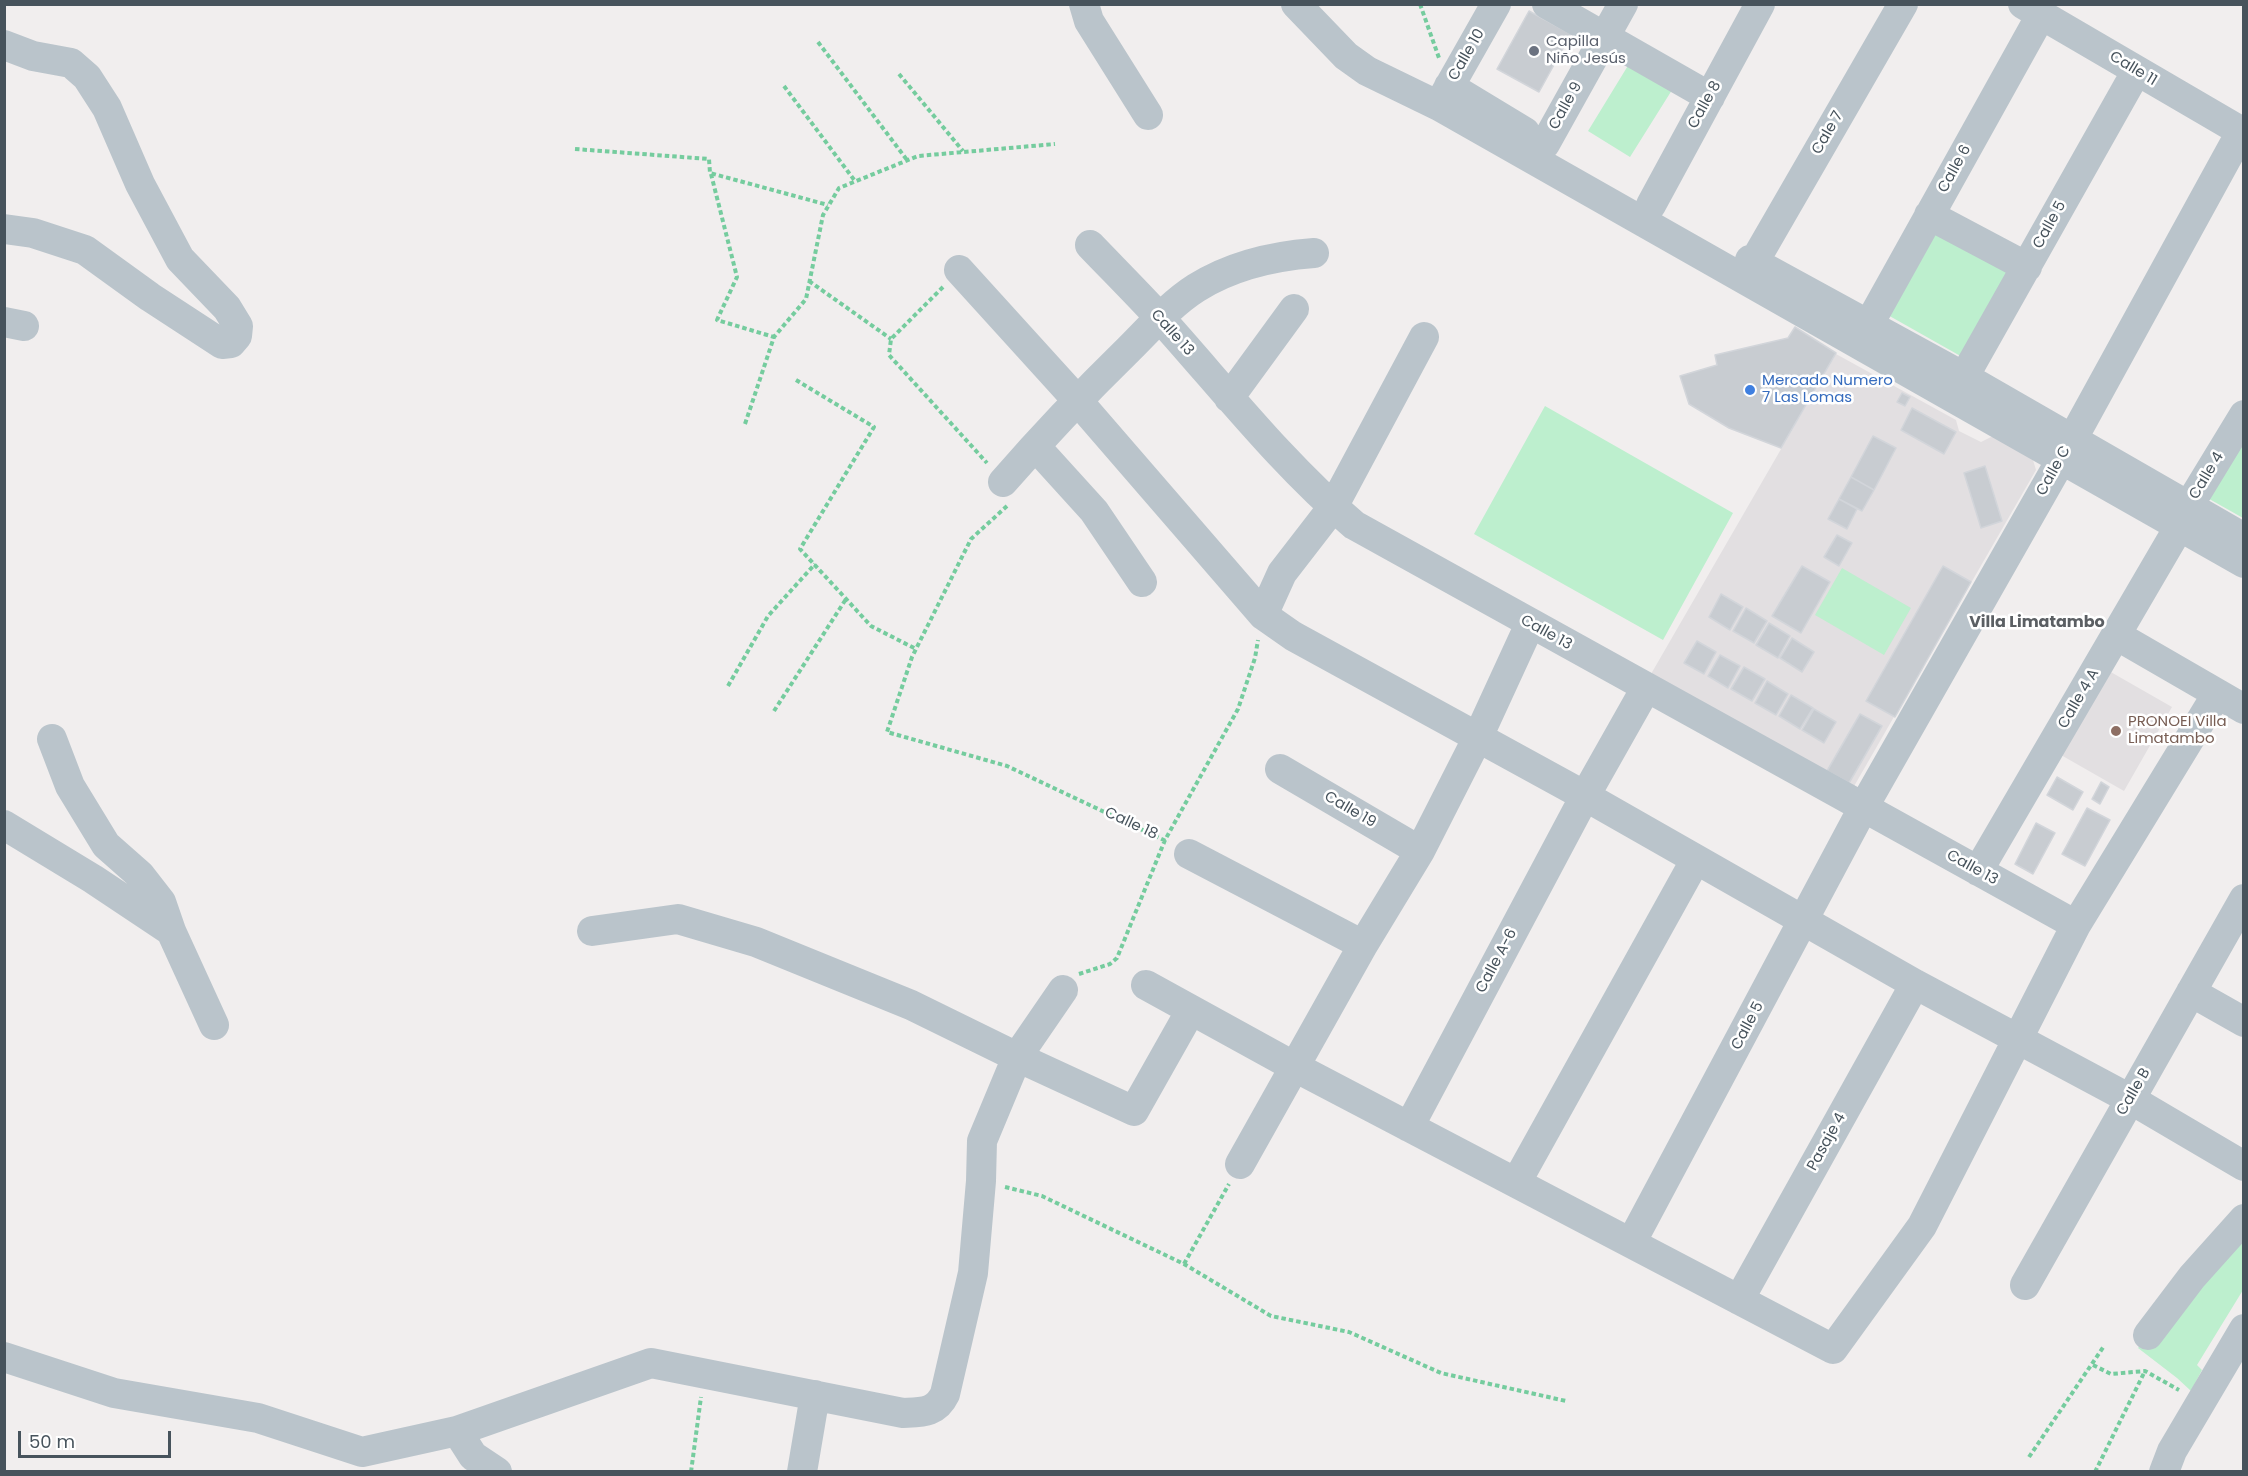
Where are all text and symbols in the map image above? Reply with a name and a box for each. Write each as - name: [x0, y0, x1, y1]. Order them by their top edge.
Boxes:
- street label: Calle 10: [1445, 26, 1489, 84]
- place label: Capilla Niño Jesús: [1546, 33, 1626, 68]
- marker: Capilla Niño Jesús: [1527, 44, 1541, 58]
- street label: Calle 11: [2106, 48, 2160, 90]
- street label: Calle 8: [1685, 78, 1725, 132]
- street label: Calle 9: [1546, 79, 1586, 133]
- street label: Cale 7: [1808, 108, 1848, 158]
- street label: Calle 6: [1935, 142, 1975, 196]
- street label: Calle 5: [2030, 198, 2070, 252]
- street label: Calle 13: [1147, 306, 1197, 360]
- place label: Mercado Numero 7 Las Lomas: [1762, 372, 1893, 407]
- marker: Mercado Numero 7 Las Lomas: [1743, 383, 1757, 397]
- street label: Calle C: [2033, 443, 2075, 499]
- street label: Calle 4: [2186, 449, 2228, 503]
- street label: Calle 13: [1517, 612, 1575, 654]
- district label: Villa Limatambo: [1969, 613, 2105, 633]
- street label: Calle 4 A: [2055, 666, 2103, 732]
- place label: PRONOEI Villa Limatambo: [2128, 713, 2227, 748]
- marker: PRONOEI Villa Limatambo: [2109, 724, 2123, 738]
- street label: Calle 19: [1321, 788, 1379, 832]
- street label: Calle 18: [1102, 804, 1160, 844]
- street label: Calle 13: [1943, 847, 2001, 889]
- street label: Calle A-6: [1473, 926, 1521, 996]
- street label: Calle 5: [1728, 999, 1768, 1053]
- street label: Calle B: [2113, 1065, 2155, 1119]
- street label: Pasaje 4: [1804, 1110, 1850, 1174]
- scale bar: [21, 1419, 174, 1457]
- text: 50 m: [29, 1429, 75, 1454]

